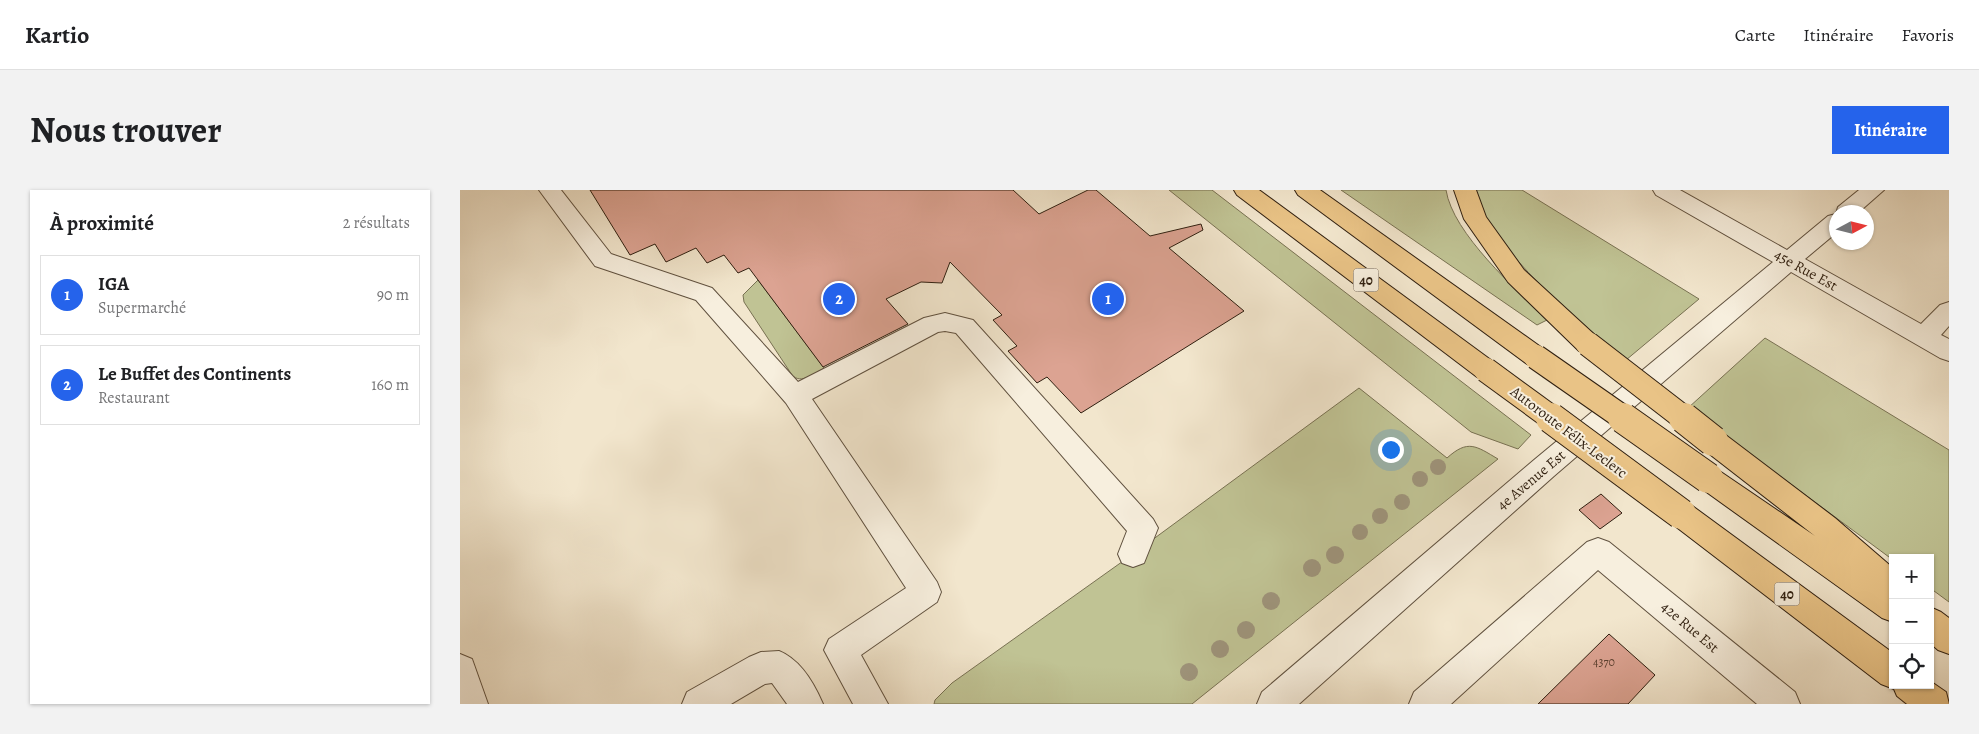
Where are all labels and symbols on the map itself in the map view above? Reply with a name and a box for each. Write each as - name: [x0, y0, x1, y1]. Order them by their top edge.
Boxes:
- north arrow: [1829, 205, 1874, 250]
- street label: 45e Rue Est: [1771, 244, 1841, 296]
- road number: 40: [1354, 268, 1378, 292]
- pin: 2: [823, 280, 855, 318]
- pin: 1: [1092, 280, 1124, 318]
- street label: Autoroute Félix-Leclerc: [1506, 381, 1631, 483]
- your location: [1378, 437, 1404, 463]
- street label: 4e Avenue Est: [1492, 445, 1570, 515]
- road number: 40: [1774, 582, 1800, 606]
- street label: 42e Rue Est: [1657, 597, 1723, 657]
- house number: 4370: [1593, 654, 1615, 670]

